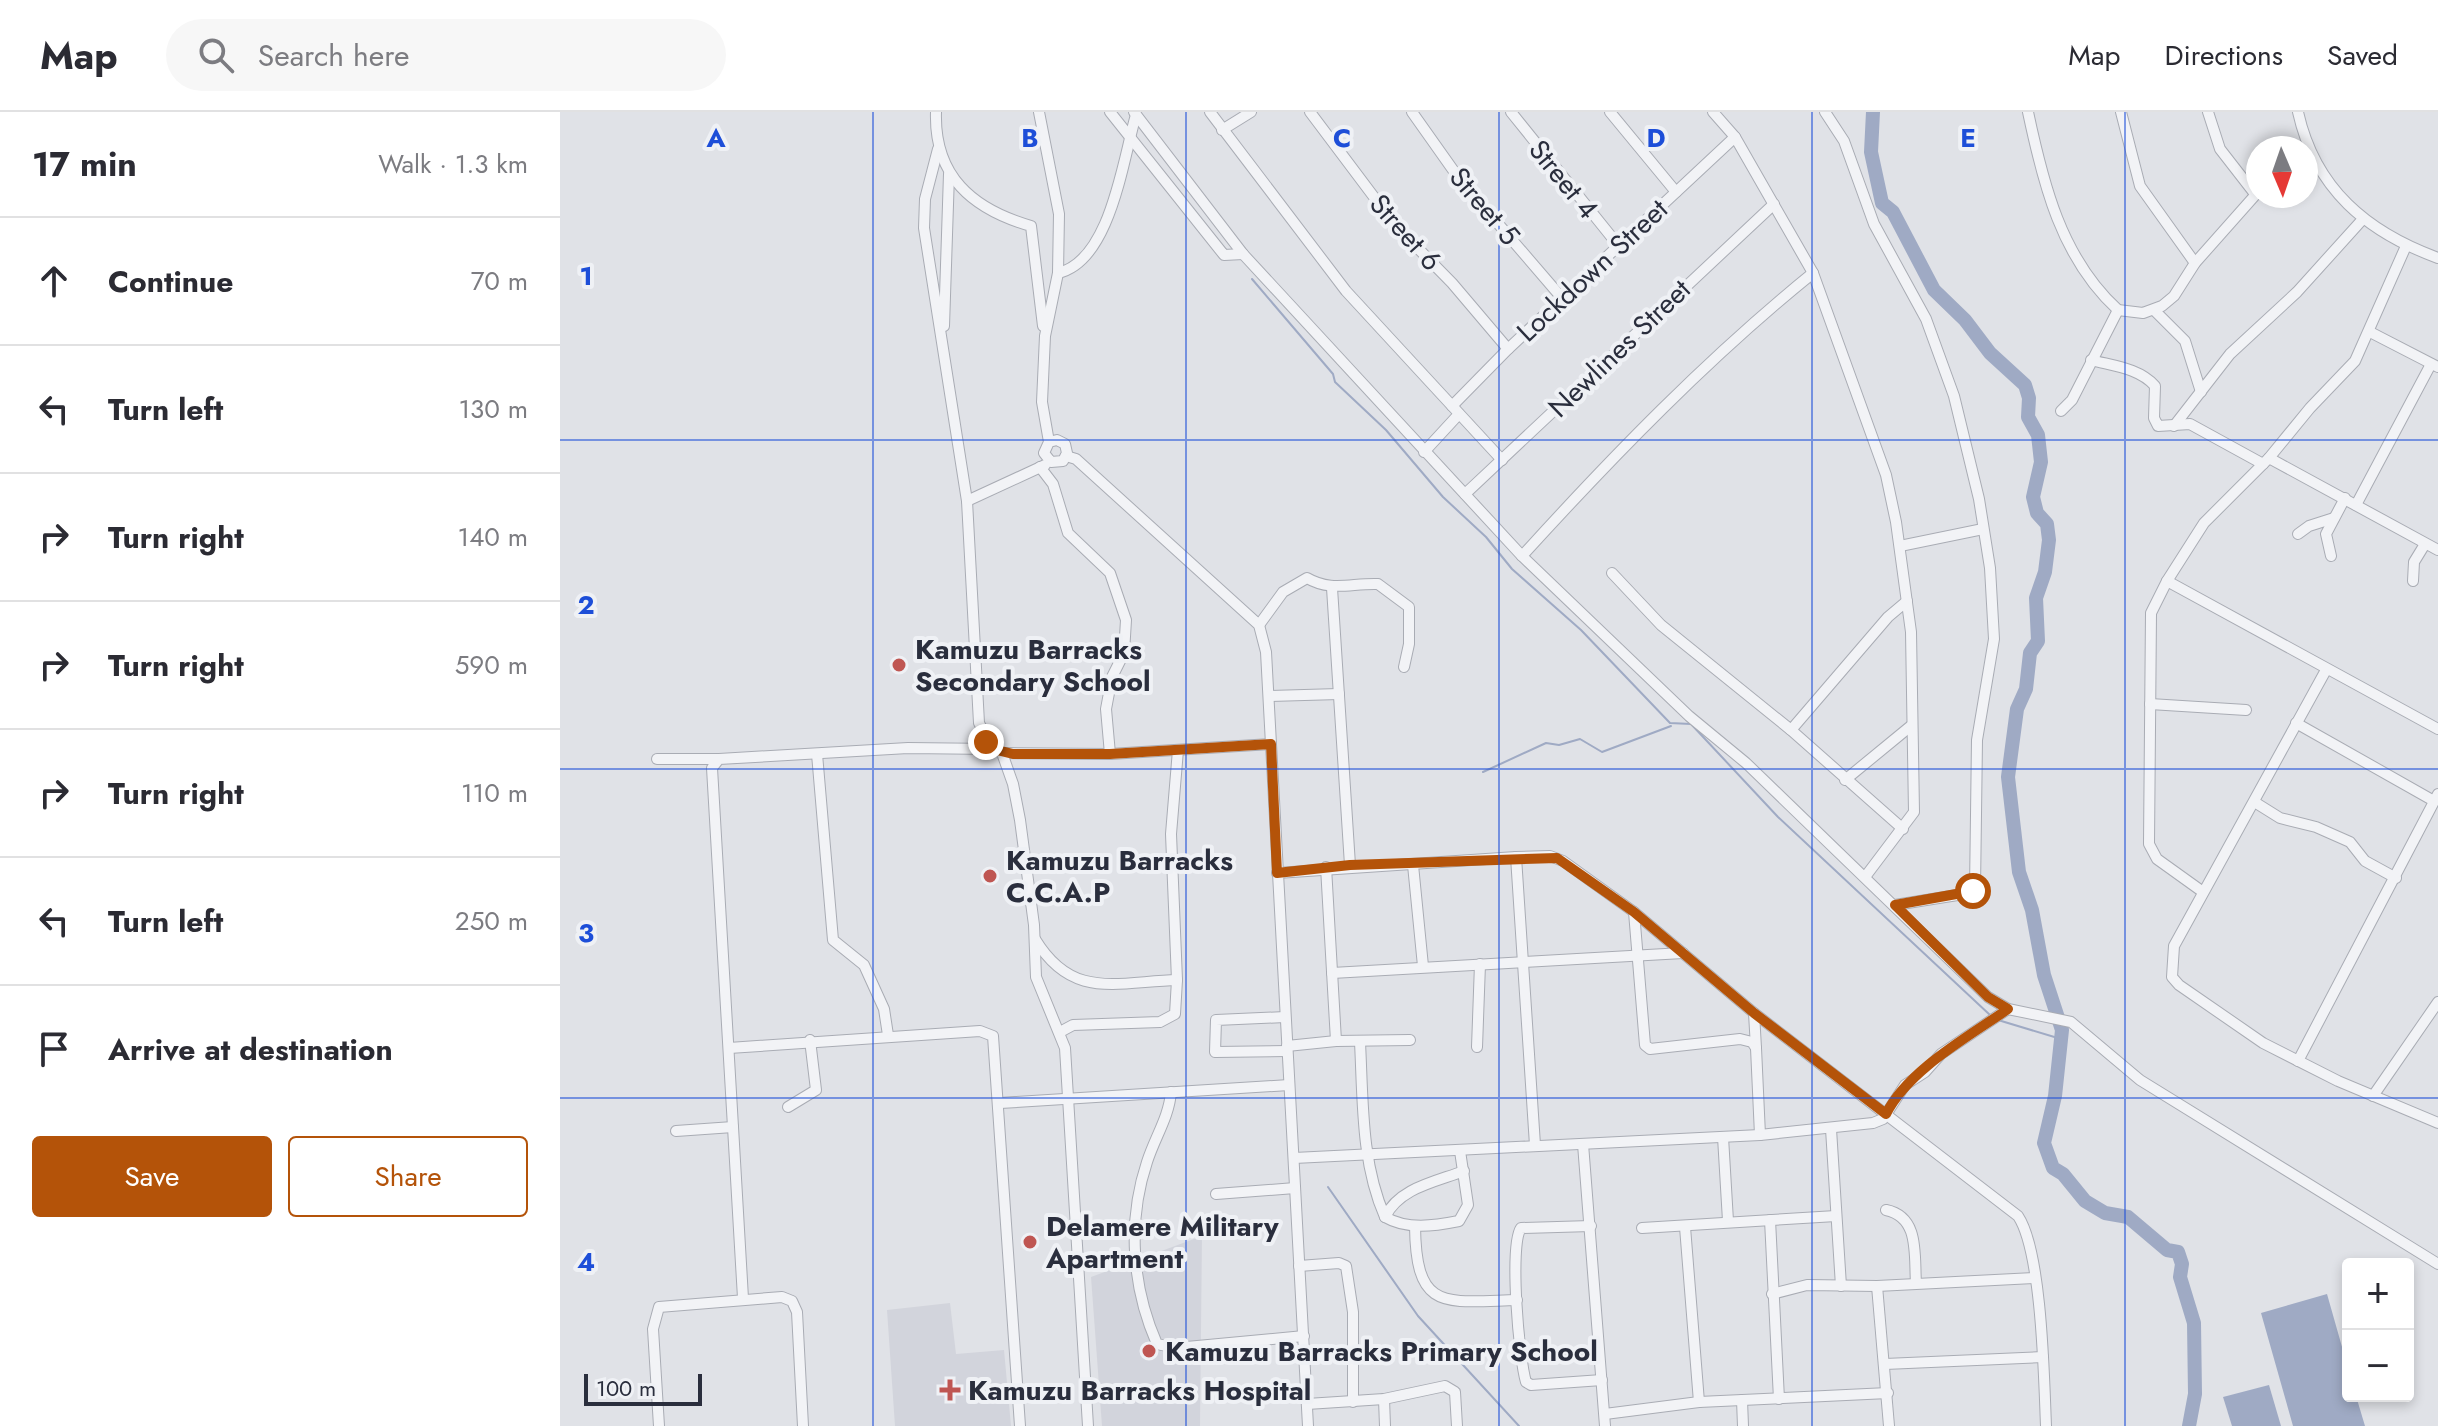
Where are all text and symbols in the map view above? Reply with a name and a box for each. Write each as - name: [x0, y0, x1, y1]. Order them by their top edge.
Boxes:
- search box: [166, 19, 726, 91]
- text: Map: [40, 28, 118, 83]
- icon: search: [194, 33, 238, 77]
- text: Search here: [258, 34, 410, 77]
- text: Map: [2068, 35, 2120, 76]
- text: Directions: [2164, 35, 2283, 76]
- text: Saved: [2327, 35, 2398, 76]
- text: A: [705, 119, 726, 157]
- text: B: [1021, 119, 1039, 157]
- text: C: [1333, 119, 1351, 157]
- text: D: [1646, 119, 1666, 157]
- text: E: [1960, 119, 1976, 157]
- street label: Street 4: [1519, 131, 1608, 228]
- north arrow: [2246, 136, 2318, 208]
- text: 17 min: [32, 140, 137, 189]
- text: Walk · 1.3 km: [378, 145, 528, 183]
- street label: Street 5: [1440, 158, 1530, 254]
- street label: Street 6: [1360, 185, 1451, 280]
- street label: Lockdown Street: [1508, 189, 1677, 351]
- text: 1: [579, 257, 593, 295]
- icon: ahead: [32, 259, 76, 303]
- text: Continue: [108, 260, 234, 303]
- text: 70 m: [471, 262, 528, 300]
- street label: Newlines Street: [1539, 269, 1700, 427]
- icon: left: [32, 387, 76, 431]
- text: Turn left: [108, 388, 223, 431]
- text: 130 m: [458, 390, 528, 428]
- icon: right: [32, 515, 76, 559]
- text: Turn right: [108, 516, 244, 559]
- text: 140 m: [457, 518, 528, 556]
- text: 2: [577, 586, 595, 624]
- place label: Kamuzu Barracks Secondary School: [915, 629, 1151, 702]
- icon: right: [32, 643, 76, 687]
- text: Turn right: [108, 644, 244, 687]
- text: 590 m: [455, 646, 528, 684]
- marker: Kamuzu Barracks Secondary School: [890, 656, 908, 674]
- route end: [968, 724, 1004, 760]
- icon: right: [32, 771, 76, 815]
- text: Turn right: [108, 772, 244, 815]
- text: 110 m: [461, 774, 528, 812]
- place label: Kamuzu Barracks C.C.A.P: [1006, 840, 1233, 913]
- marker: Kamuzu Barracks C.C.A.P: [981, 867, 999, 885]
- route start: [1955, 873, 1991, 909]
- icon: left: [32, 899, 76, 943]
- text: Turn left: [108, 900, 223, 943]
- text: 250 m: [455, 902, 528, 940]
- text: 3: [578, 914, 594, 952]
- icon: arrive: [32, 1027, 76, 1071]
- text: Arrive at destination: [108, 1028, 393, 1071]
- button: Save: [32, 1136, 272, 1217]
- button: Share: [288, 1136, 528, 1217]
- place label: Delamere Military Apartment: [1045, 1206, 1279, 1279]
- marker: Delamere Military Apartment: [1021, 1233, 1039, 1251]
- text: 4: [577, 1243, 595, 1281]
- map controls: [2342, 1258, 2414, 1402]
- button: +: [2342, 1258, 2414, 1330]
- button: −: [2342, 1330, 2414, 1402]
- place label: Kamuzu Barracks Primary School: [1165, 1331, 1598, 1372]
- marker: Kamuzu Barracks Primary School: [1140, 1342, 1158, 1360]
- scale bar: [584, 1370, 702, 1406]
- place label: Kamuzu Barracks Hospital: [968, 1370, 1311, 1411]
- text: 100 m: [596, 1372, 656, 1404]
- marker: Kamuzu Barracks Hospital: [939, 1379, 961, 1401]

